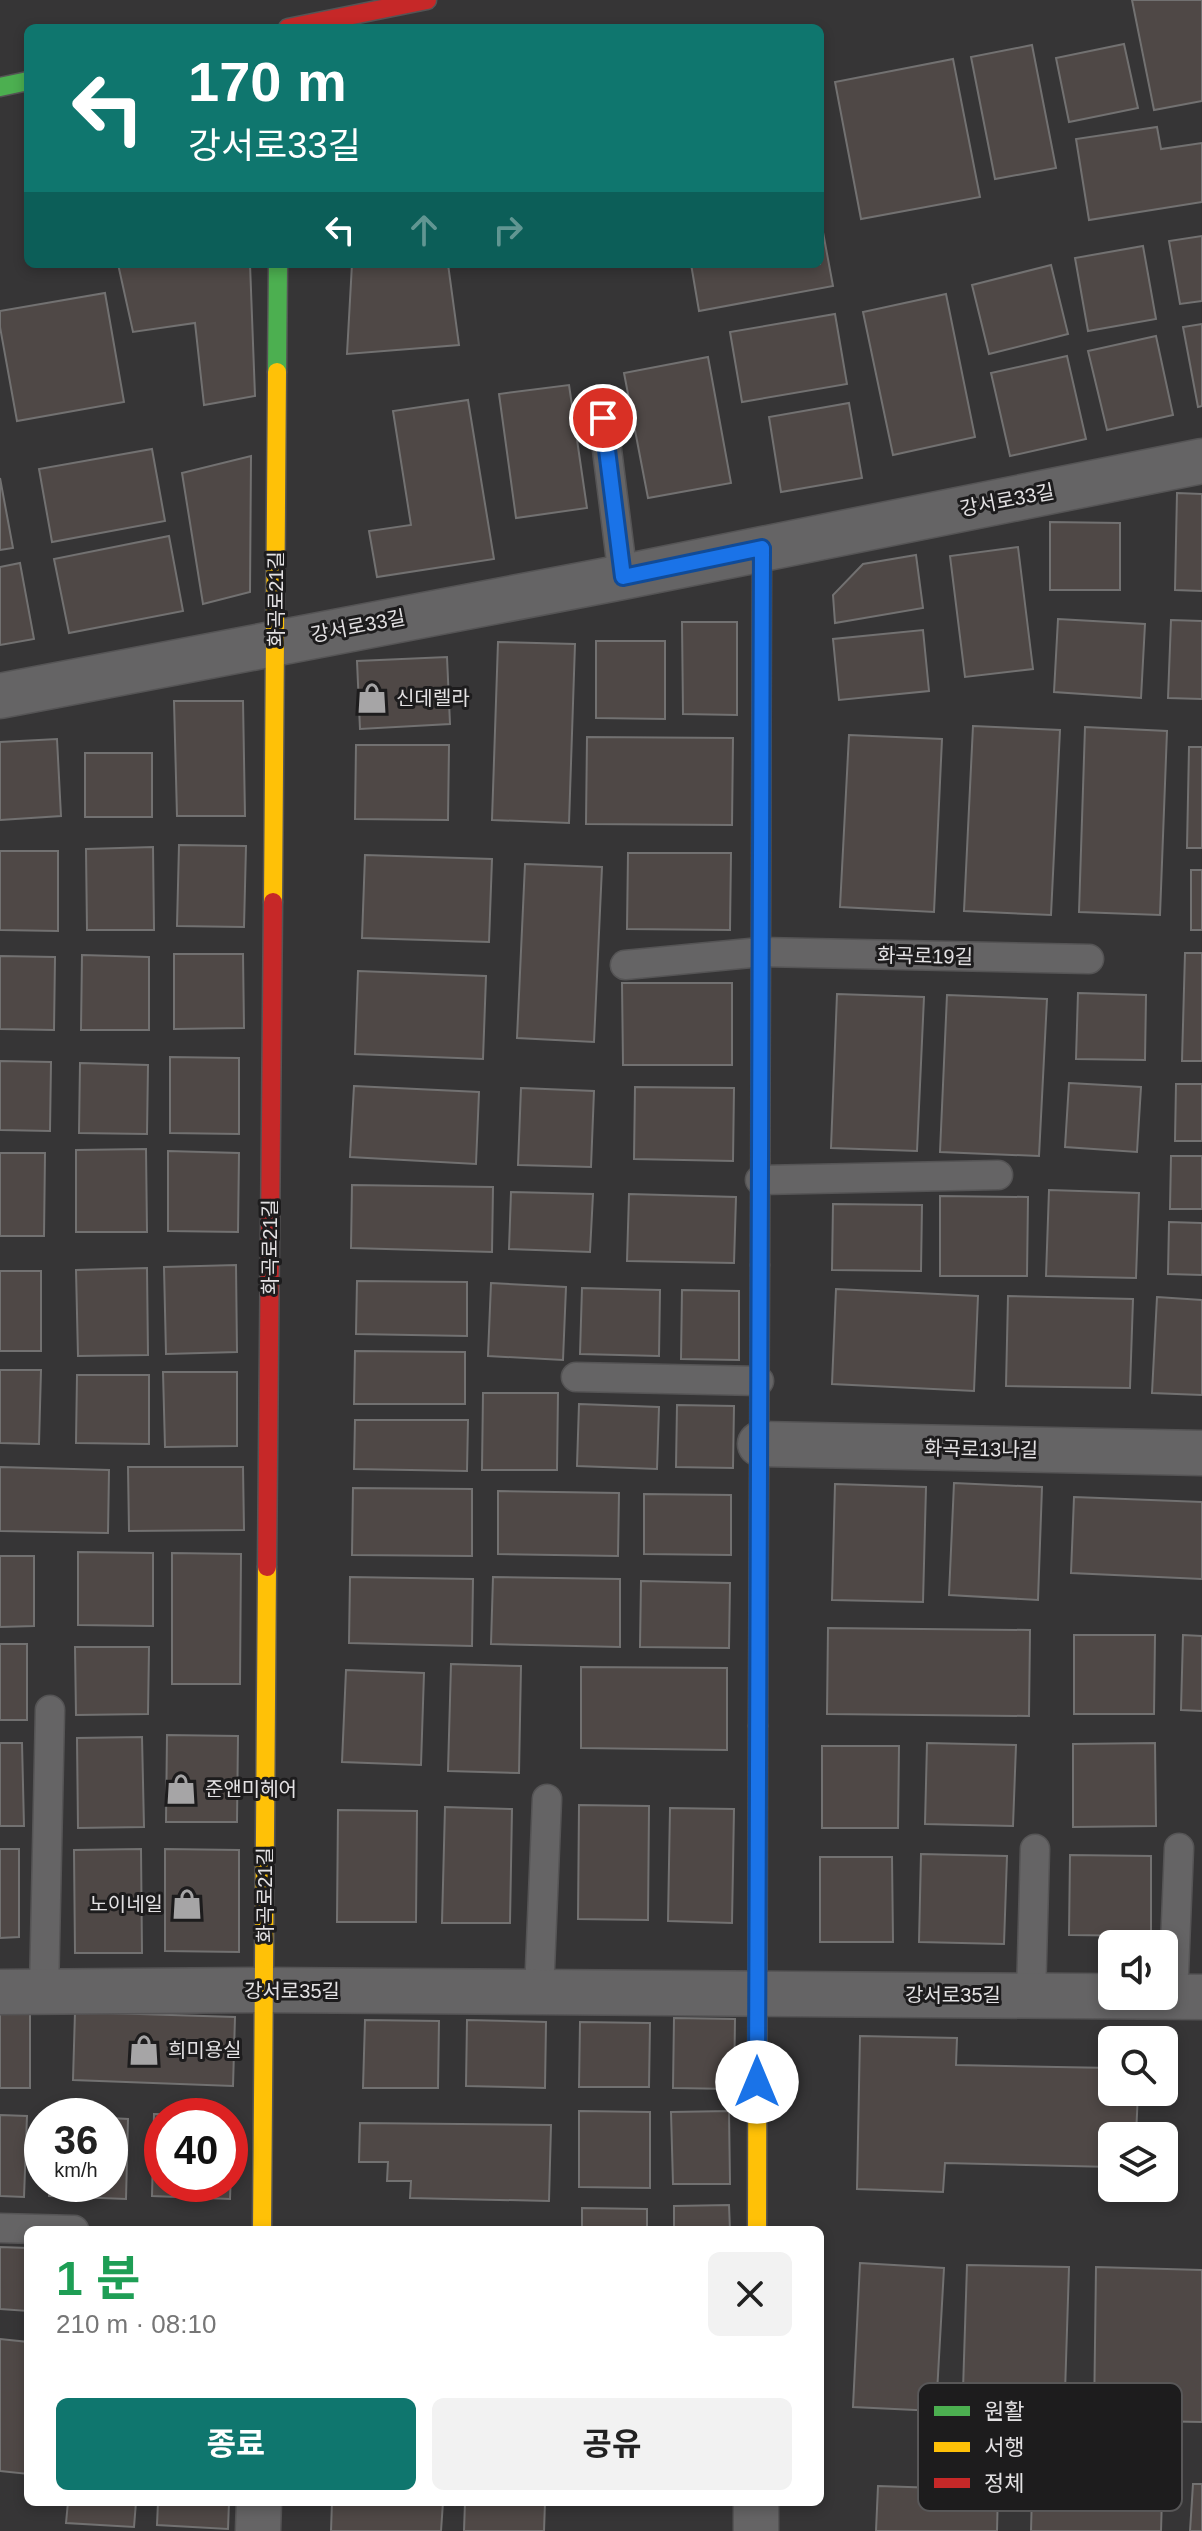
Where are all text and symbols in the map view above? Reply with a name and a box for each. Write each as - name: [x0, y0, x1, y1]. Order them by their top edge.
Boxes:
- text: 170 m: [188, 50, 347, 113]
- icon: left: [56, 56, 160, 160]
- text: 강서로33길: [188, 125, 361, 166]
- icon: left: [318, 208, 362, 252]
- icon: ahead: [402, 208, 446, 252]
- icon: right: [486, 208, 530, 252]
- pin: [569, 384, 637, 452]
- icon: arrive: [581, 396, 625, 440]
- street label: 강서로33길: [958, 480, 1056, 520]
- street label: 화곡로21길: [265, 551, 287, 647]
- street label: 강서로33길: [309, 606, 407, 646]
- shop icon: 신데렐라: [355, 681, 389, 715]
- place label: 신데렐라: [396, 687, 470, 709]
- street label: 화곡로19길: [877, 944, 973, 968]
- street label: 화곡로21길: [259, 1199, 281, 1295]
- street label: 화곡로13나길: [924, 1437, 1038, 1461]
- shop icon: 준앤미헤어: [164, 1772, 198, 1806]
- place label: 준앤미헤어: [205, 1778, 297, 1800]
- street label: 화곡로21길: [254, 1847, 276, 1943]
- shop icon: 노이네일: [170, 1887, 204, 1921]
- place label: 노이네일: [89, 1893, 163, 1915]
- map controls: [1098, 1930, 1178, 2202]
- button: sound: [1098, 1930, 1178, 2010]
- street label: 강서로35길: [244, 1980, 340, 2002]
- street label: 강서로35길: [905, 1984, 1001, 2006]
- button: search: [1098, 2026, 1178, 2106]
- shop icon: 희미용실: [127, 2033, 161, 2067]
- place label: 희미용실: [168, 2039, 242, 2061]
- position arrow: [715, 2040, 799, 2124]
- speed limit sign: 40: [144, 2098, 248, 2202]
- text: 36: [54, 2118, 98, 2162]
- button: layers: [1098, 2122, 1178, 2202]
- text: km/h: [54, 2159, 98, 2181]
- text: 1 분: [56, 2252, 140, 2305]
- button: close: [708, 2252, 792, 2336]
- text: 210 m · 08:10: [56, 2309, 216, 2339]
- legend: [918, 2383, 1182, 2511]
- button: 종료: [56, 2398, 416, 2490]
- button: 공유: [432, 2398, 792, 2490]
- text: 원활: [984, 2399, 1024, 2424]
- text: 서행: [984, 2435, 1024, 2460]
- text: 정체: [984, 2471, 1024, 2496]

